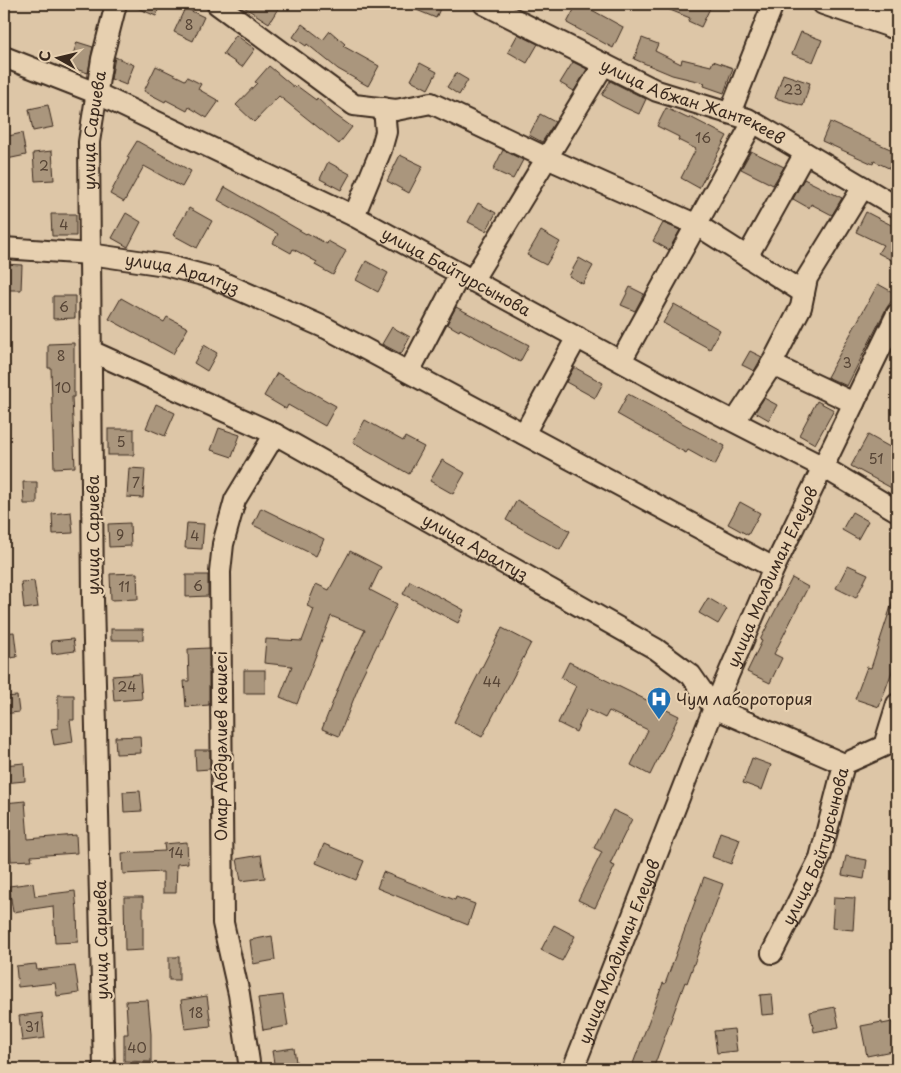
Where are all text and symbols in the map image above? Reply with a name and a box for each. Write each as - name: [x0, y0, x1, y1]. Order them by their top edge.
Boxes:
- house number: 8: [185, 14, 193, 35]
- north arrow: [32, 32, 82, 82]
- text: С: [34, 49, 56, 63]
- street label: улица Абжан Жантекеев: [597, 52, 790, 149]
- street label: улица Сариева: [76, 69, 111, 190]
- house number: 23: [784, 79, 802, 100]
- house number: 16: [695, 127, 711, 148]
- house number: 2: [39, 155, 49, 176]
- house number: 4: [59, 214, 69, 235]
- street label: улица Байтурсынова: [378, 220, 536, 321]
- street label: улица Аралтуз: [124, 246, 244, 300]
- house number: 6: [59, 296, 69, 317]
- house number: 8: [57, 345, 65, 366]
- house number: 3: [842, 352, 852, 373]
- house number: 10: [55, 377, 71, 398]
- house number: 5: [116, 431, 126, 452]
- house number: 51: [869, 448, 883, 469]
- house number: 7: [132, 472, 140, 493]
- street label: улица Сариева: [80, 475, 104, 595]
- street label: улица Молдиман Елеуов: [720, 482, 823, 671]
- street label: улица Аралтуз: [419, 507, 533, 586]
- house number: 9: [116, 524, 124, 545]
- house number: 4: [190, 525, 200, 546]
- house number: 6: [193, 575, 203, 596]
- house number: 11: [118, 576, 130, 597]
- street label: Омар Абдуәлиев көшесі: [208, 651, 232, 841]
- house number: 44: [483, 671, 501, 692]
- house number: 24: [118, 676, 136, 697]
- hospital icon: Чум лаборотория: [646, 686, 672, 720]
- place label: Чум лаборотория: [676, 686, 813, 710]
- street label: улица Байтурсынова: [775, 765, 854, 929]
- house number: 14: [168, 842, 184, 863]
- street label: улица Молдиман Елеуов: [571, 856, 665, 1047]
- street label: улица Сариева: [87, 880, 113, 1000]
- house number: 18: [188, 1002, 204, 1023]
- house number: 31: [25, 1016, 39, 1037]
- house number: 40: [127, 1037, 147, 1058]

